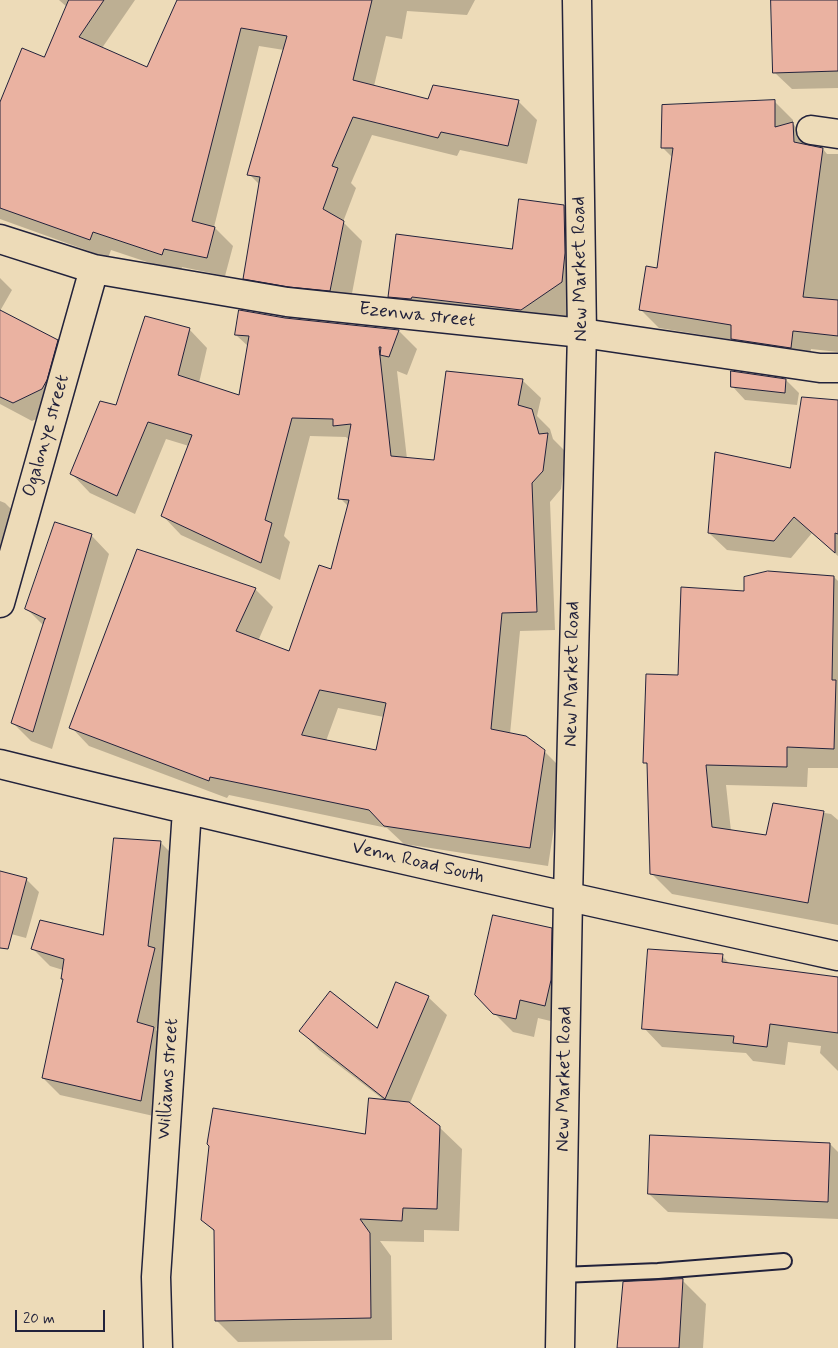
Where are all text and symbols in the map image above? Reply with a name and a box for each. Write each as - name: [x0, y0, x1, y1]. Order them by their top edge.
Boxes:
- street label: New Market Road: [568, 196, 594, 342]
- street label: Ezenwa street: [358, 299, 476, 333]
- street label: Ogalonye street: [19, 372, 75, 500]
- street label: New Market Road: [560, 601, 586, 747]
- street label: Venn Road South: [350, 837, 486, 889]
- street label: New Market Road: [552, 1006, 578, 1152]
- street label: Williams street: [153, 1018, 185, 1140]
- scale bar: [18, 1300, 108, 1332]
- text: 20 m: [23, 1309, 55, 1329]

